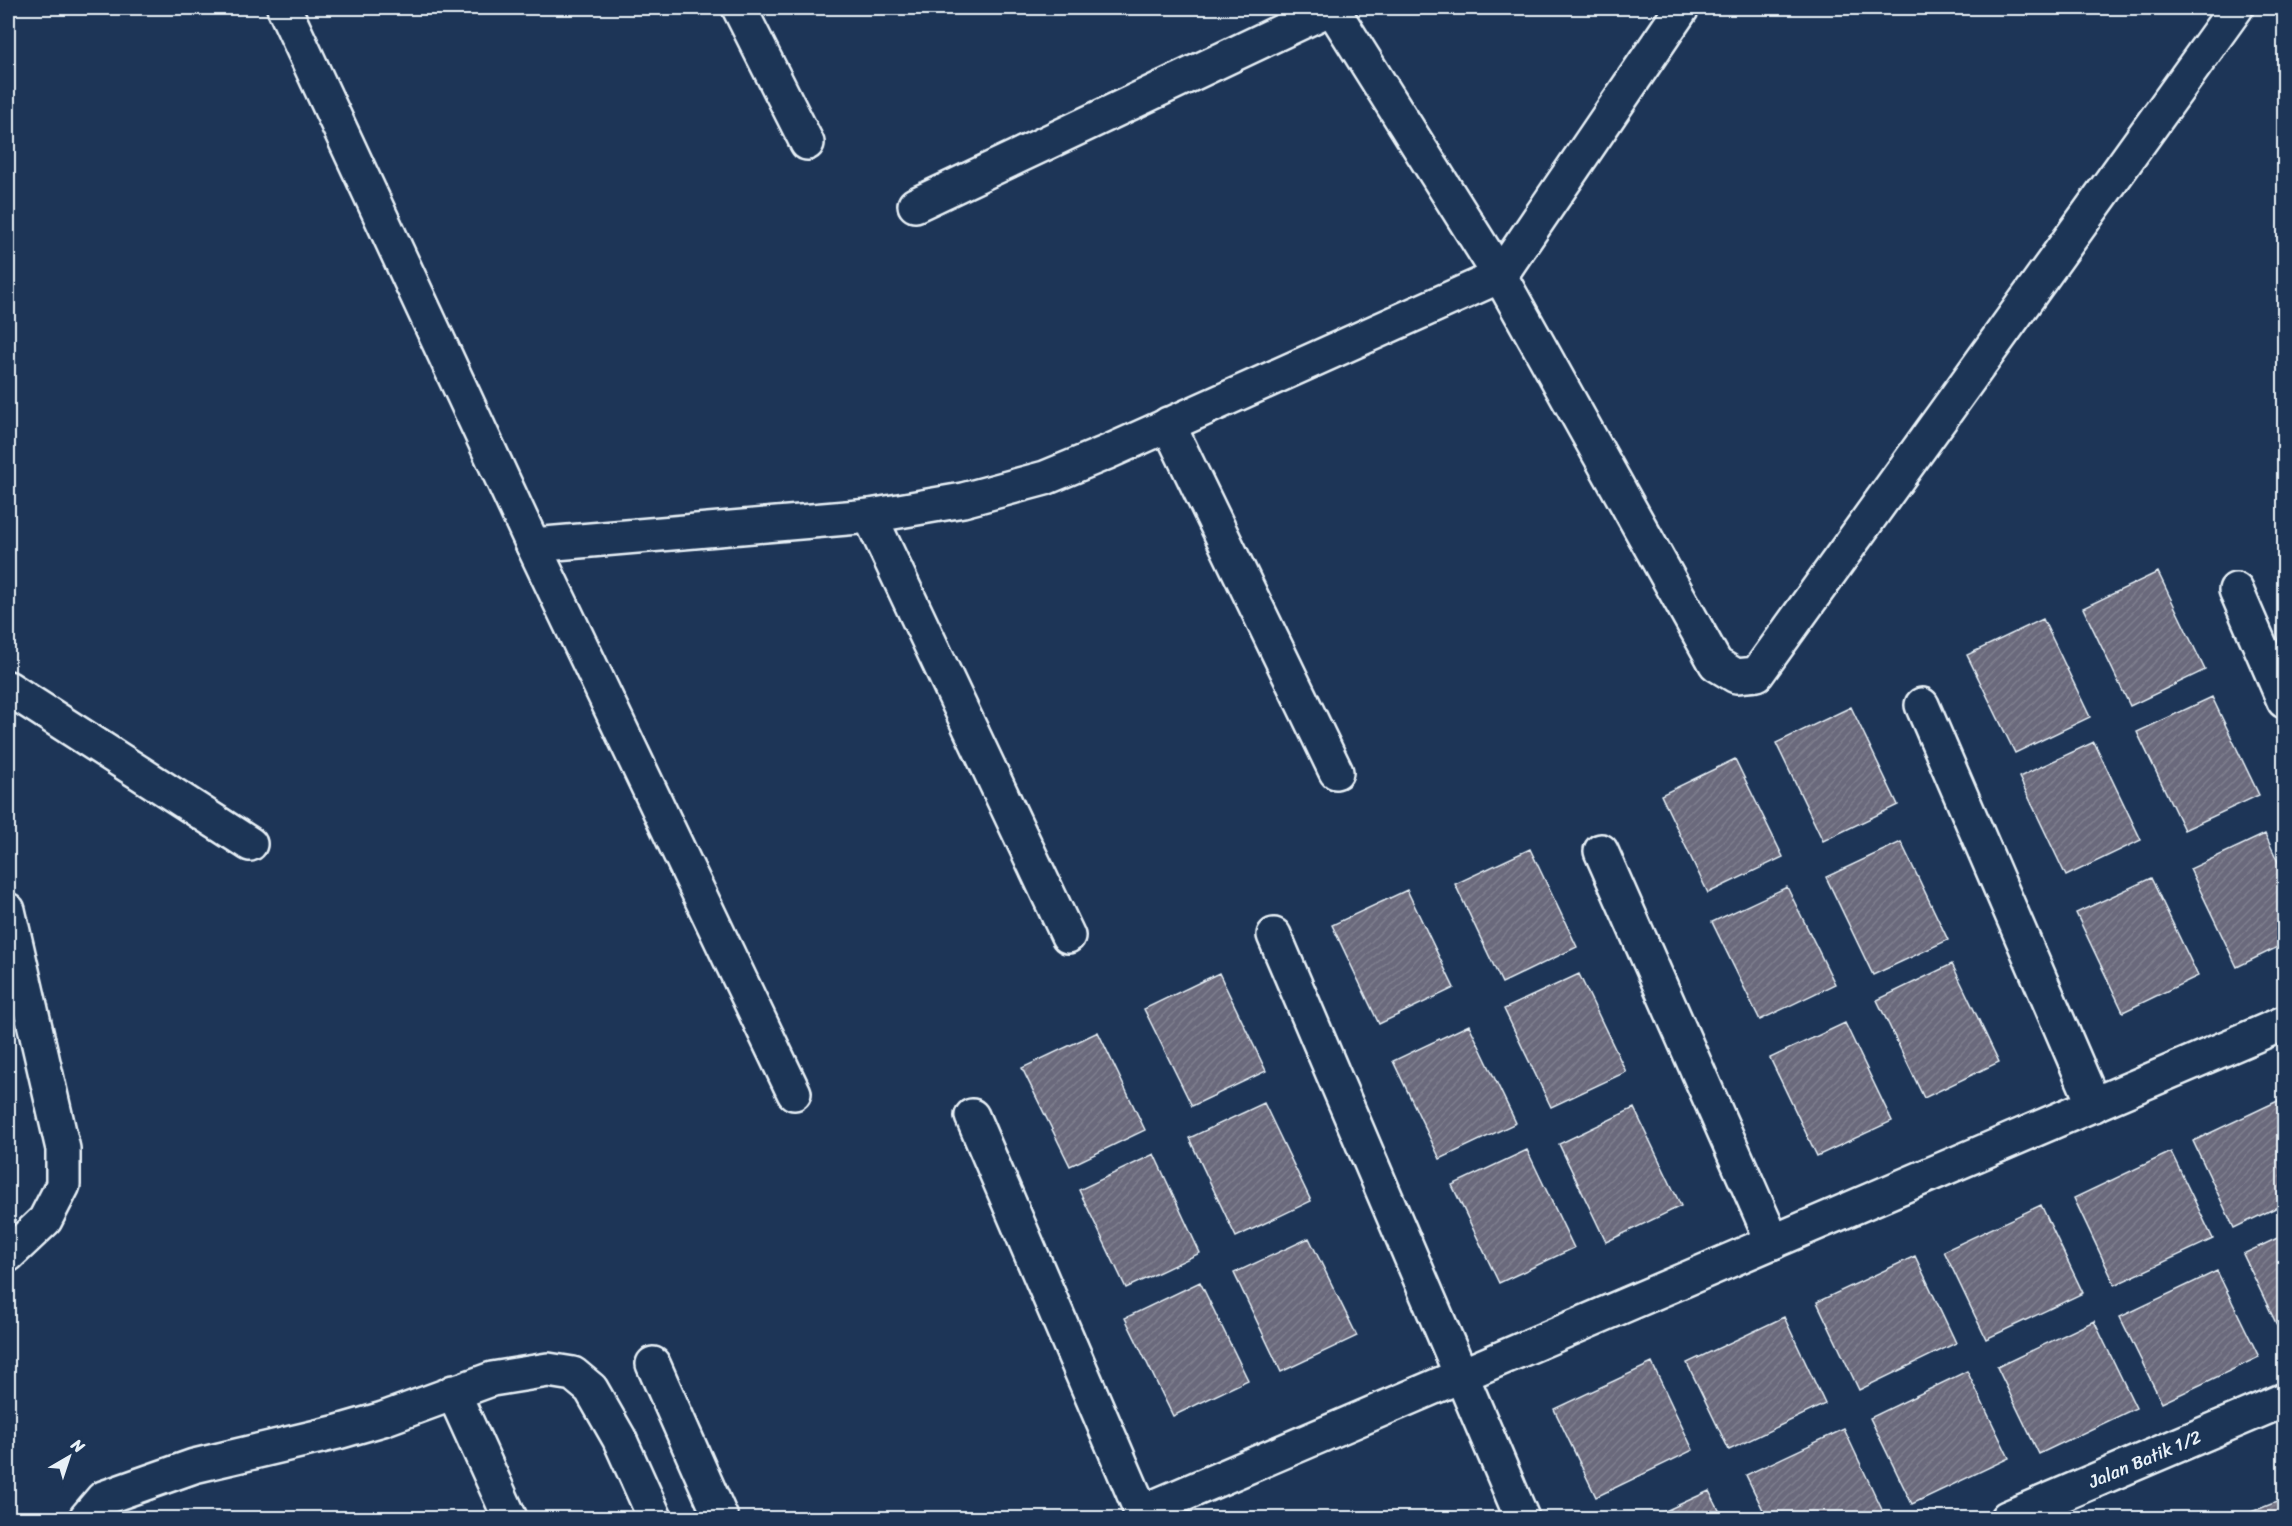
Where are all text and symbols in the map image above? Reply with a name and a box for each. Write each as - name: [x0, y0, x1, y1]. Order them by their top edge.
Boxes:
- street label: Jalan Batik 1/2: [2083, 1421, 2207, 1498]
- north arrow: [39, 1427, 99, 1487]
- text: N: [64, 1430, 92, 1461]

